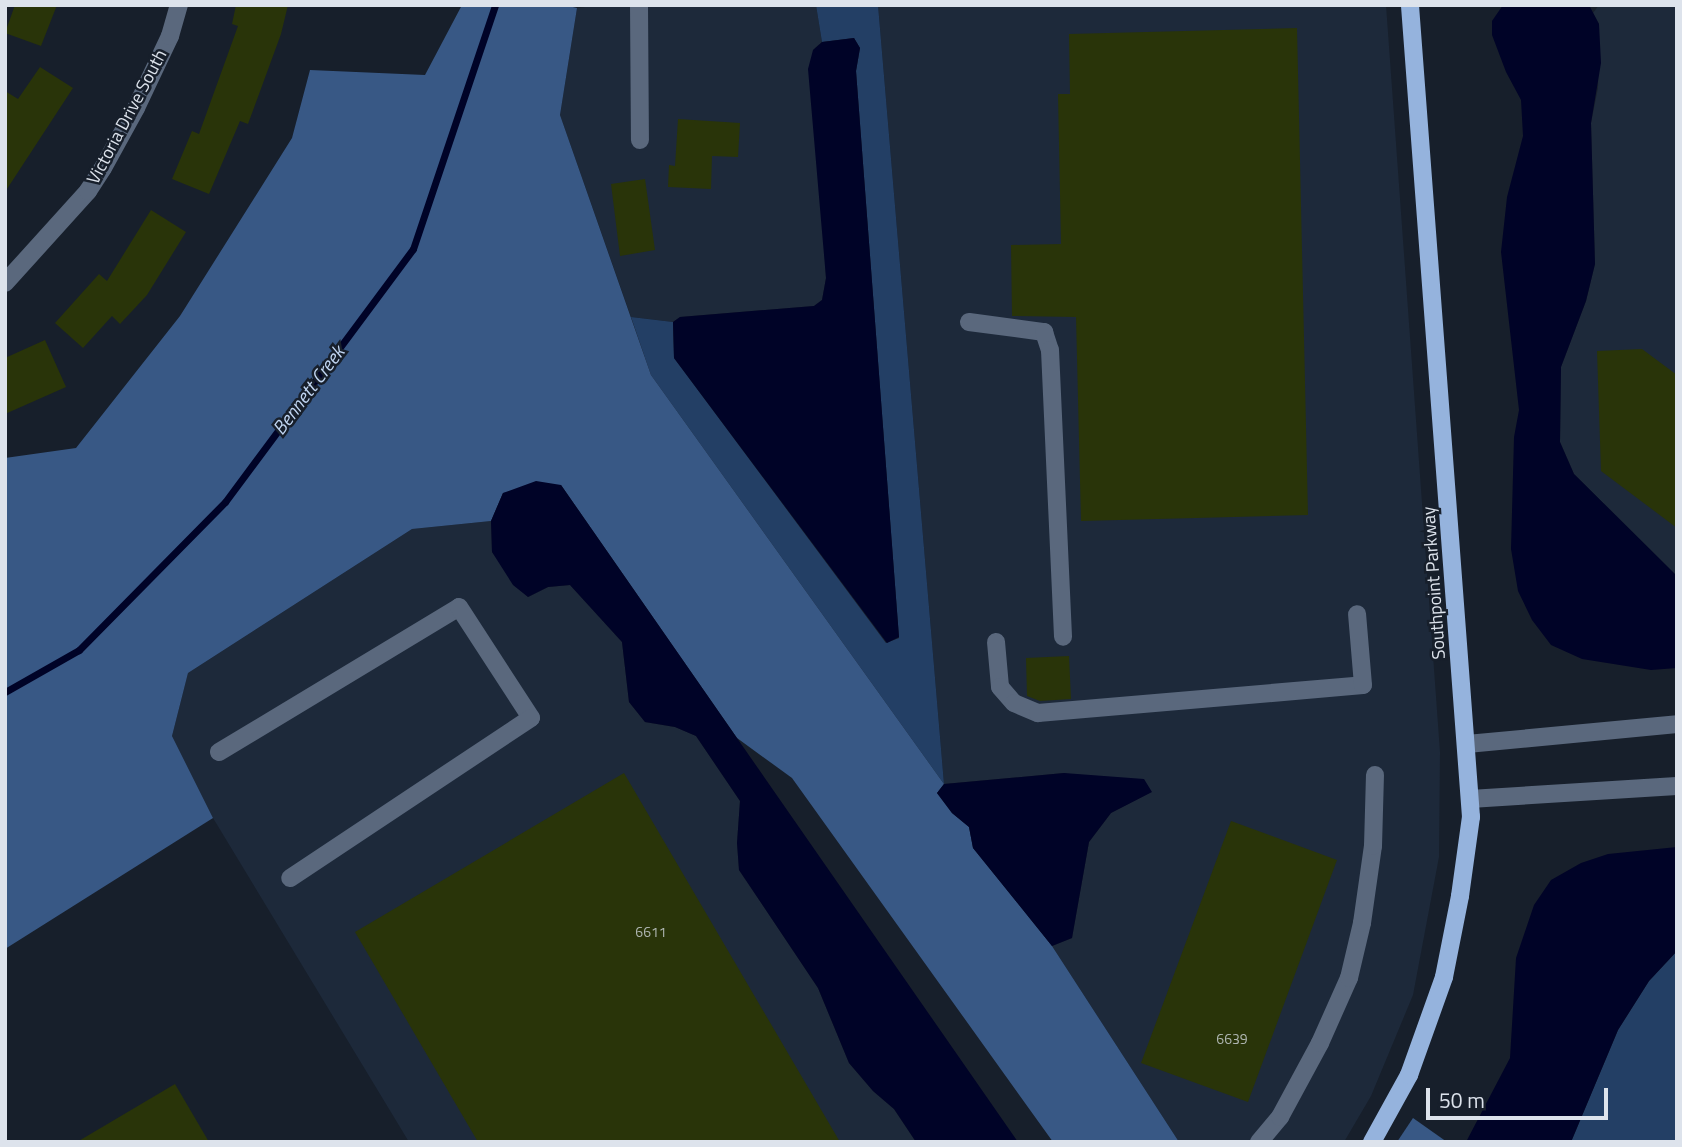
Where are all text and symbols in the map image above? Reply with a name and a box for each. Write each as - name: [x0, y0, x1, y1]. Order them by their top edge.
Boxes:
- street label: Victoria Drive South: [82, 46, 172, 188]
- water label: Bennett Creek: [267, 341, 349, 439]
- street label: Southpoint Parkway: [1418, 506, 1450, 660]
- house number: 6611: [635, 924, 667, 940]
- house number: 6639: [1216, 1031, 1248, 1047]
- scale bar: [1430, 1074, 1612, 1118]
- text: 50 m: [1439, 1084, 1485, 1116]

